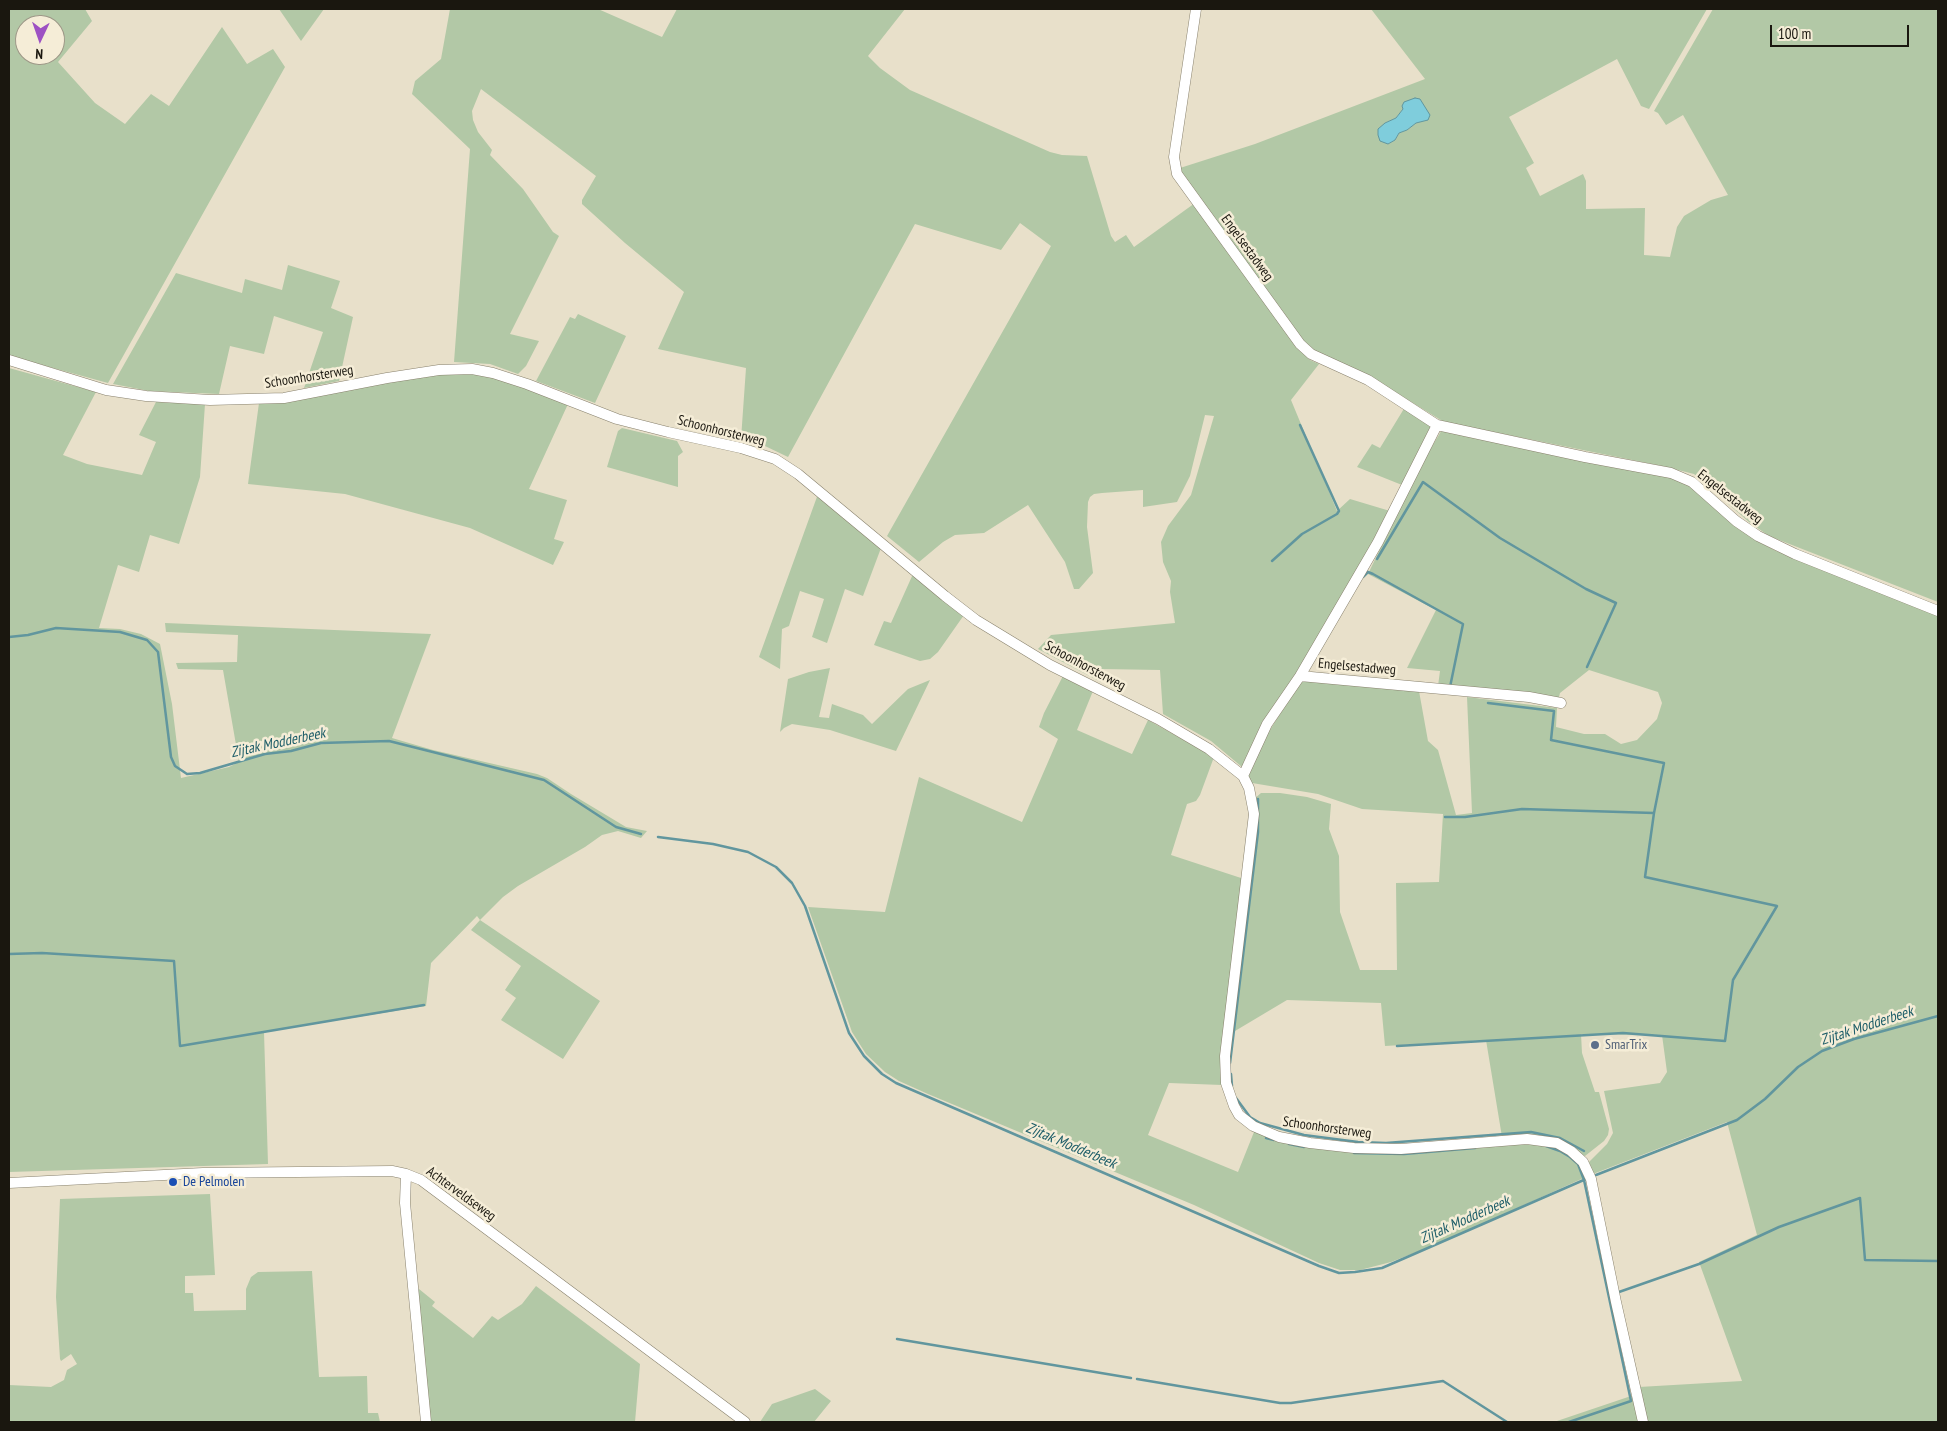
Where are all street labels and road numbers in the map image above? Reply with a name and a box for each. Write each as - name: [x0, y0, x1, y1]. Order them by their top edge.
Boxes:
- street label: Engelsestadweg: [1217, 212, 1277, 284]
- street label: Schoonhorsterweg: [264, 362, 354, 392]
- street label: Schoonhorsterweg: [676, 412, 766, 450]
- street label: Engelsestadweg: [1694, 466, 1766, 528]
- street label: Schoonhorsterweg: [1042, 638, 1128, 694]
- street label: Engelsestadweg: [1317, 655, 1397, 679]
- street label: Schoonhorsterweg: [1282, 1113, 1372, 1143]
- street label: Achterveldseweg: [423, 1163, 499, 1225]

